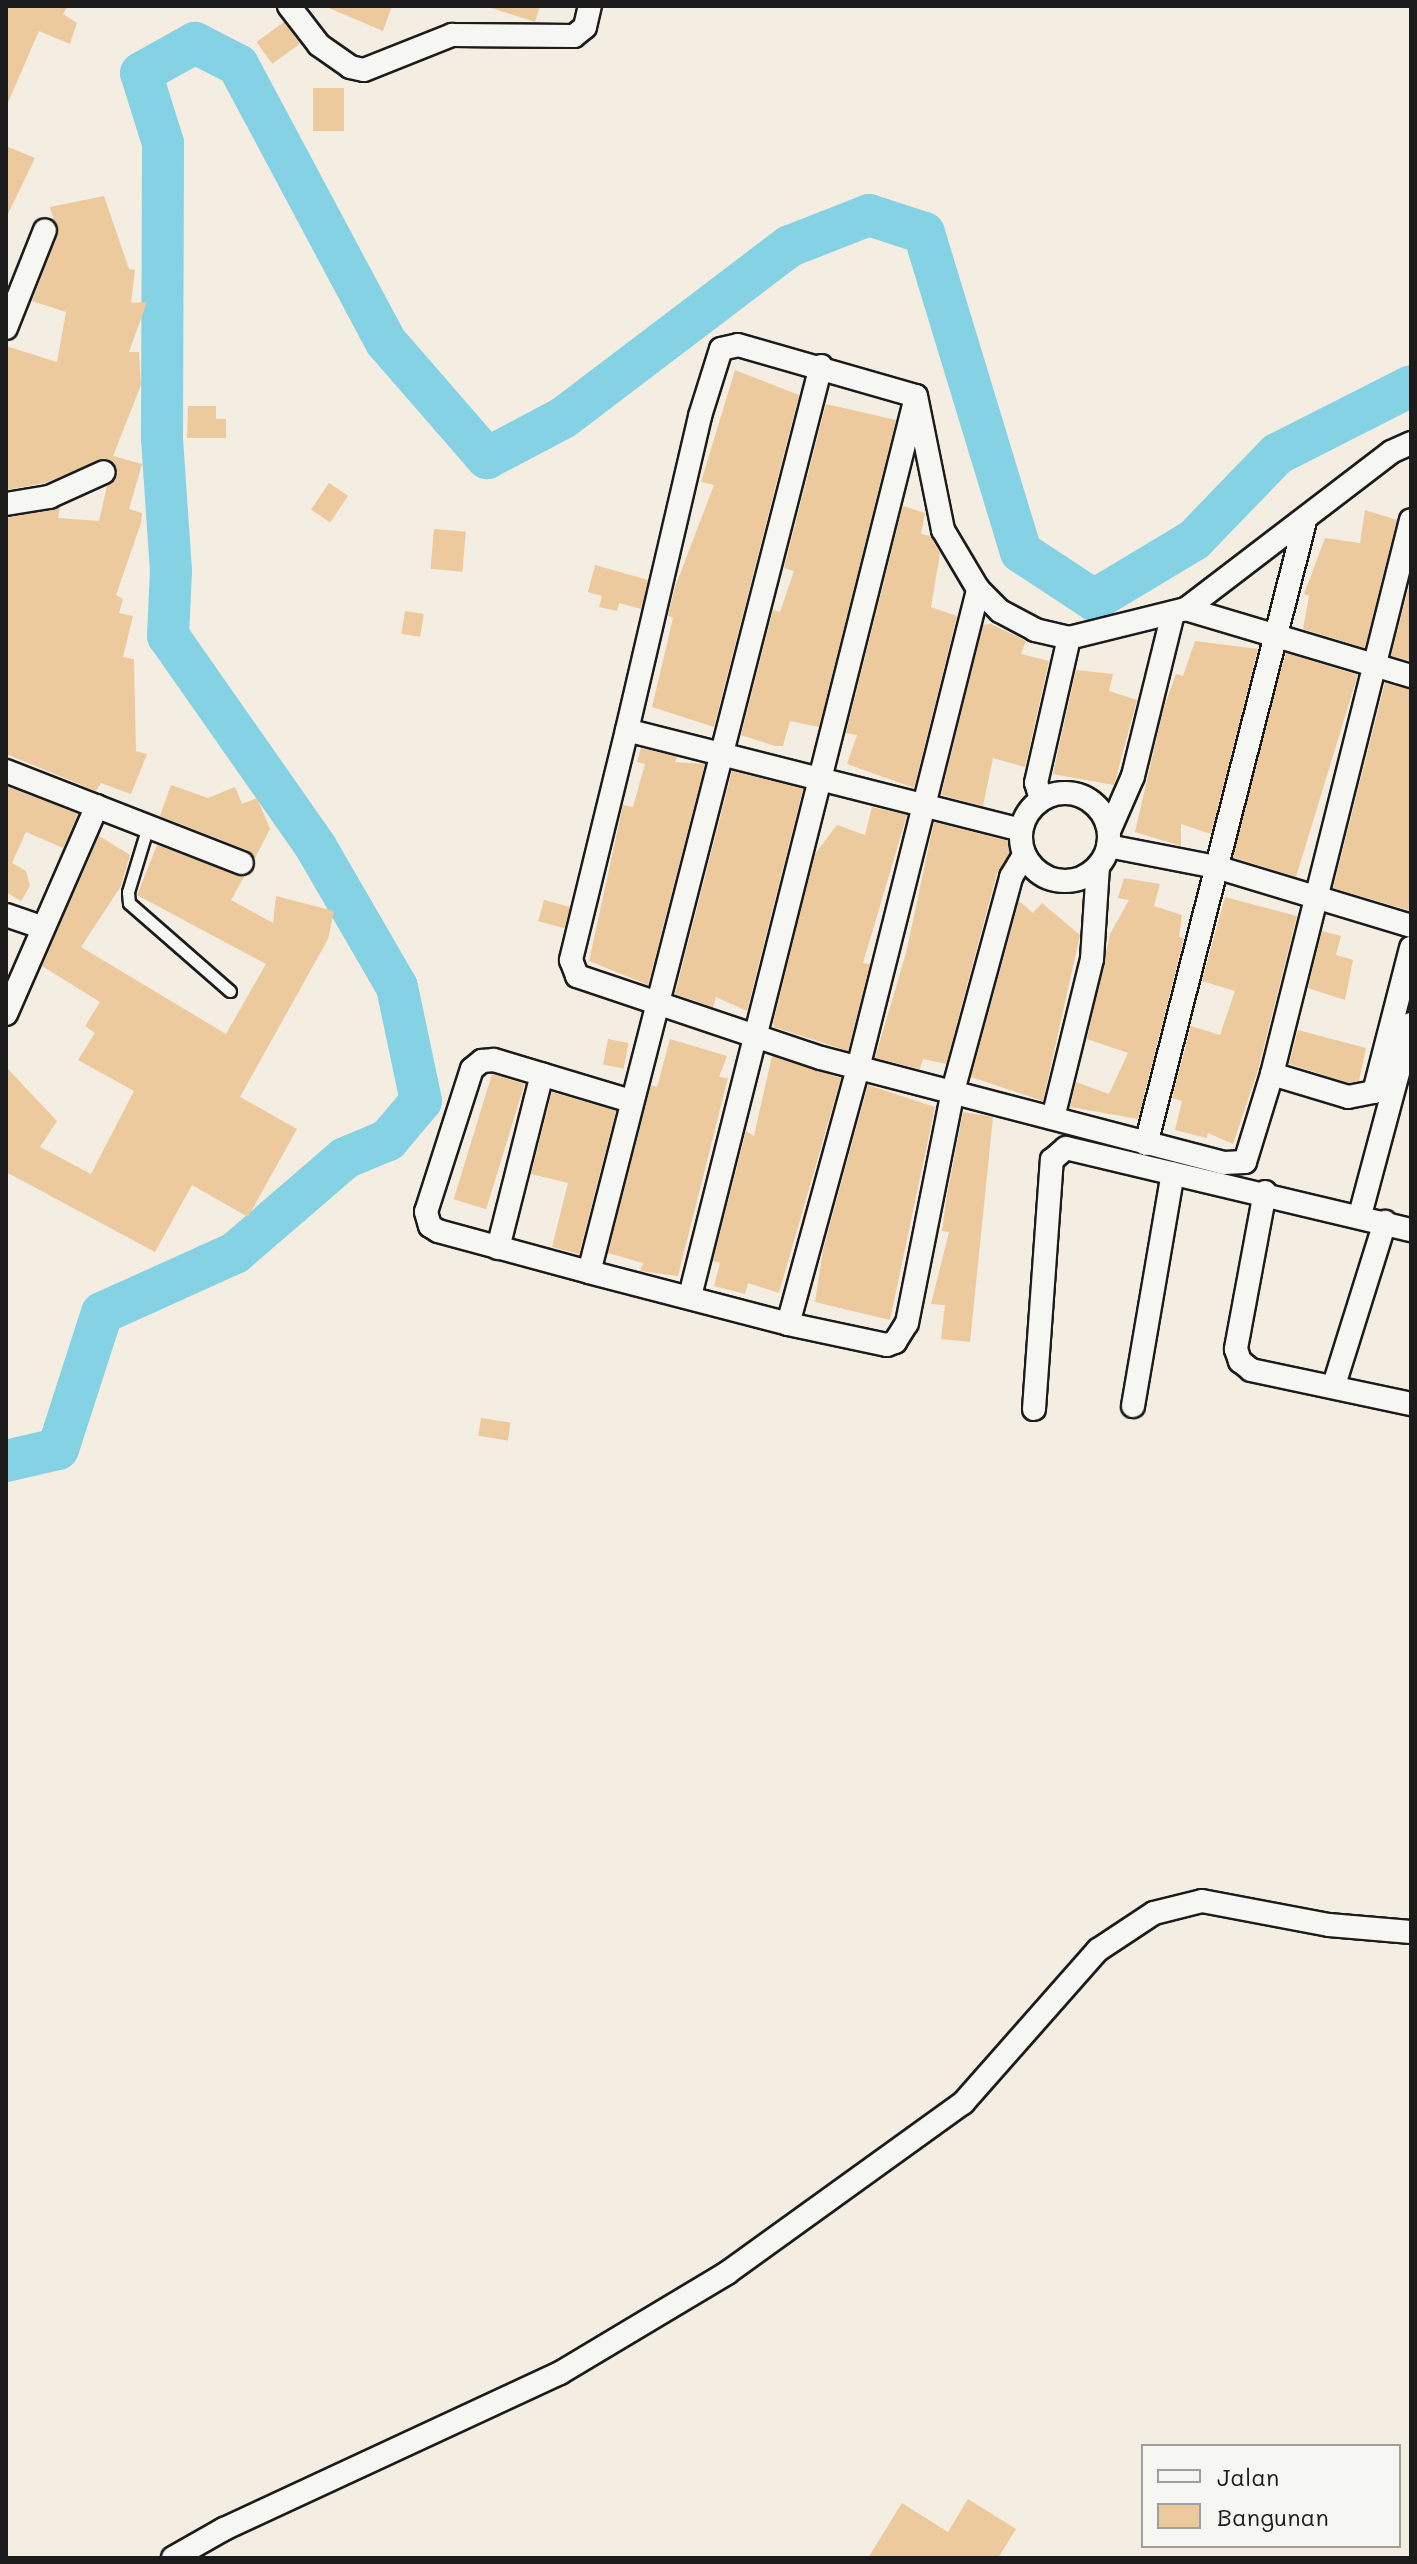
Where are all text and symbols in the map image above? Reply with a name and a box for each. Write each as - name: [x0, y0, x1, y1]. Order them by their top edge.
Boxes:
- legend: [1141, 2444, 1401, 2548]
- text: Jalan: [1217, 2461, 1279, 2492]
- text: Bangunan: [1217, 2501, 1329, 2532]

